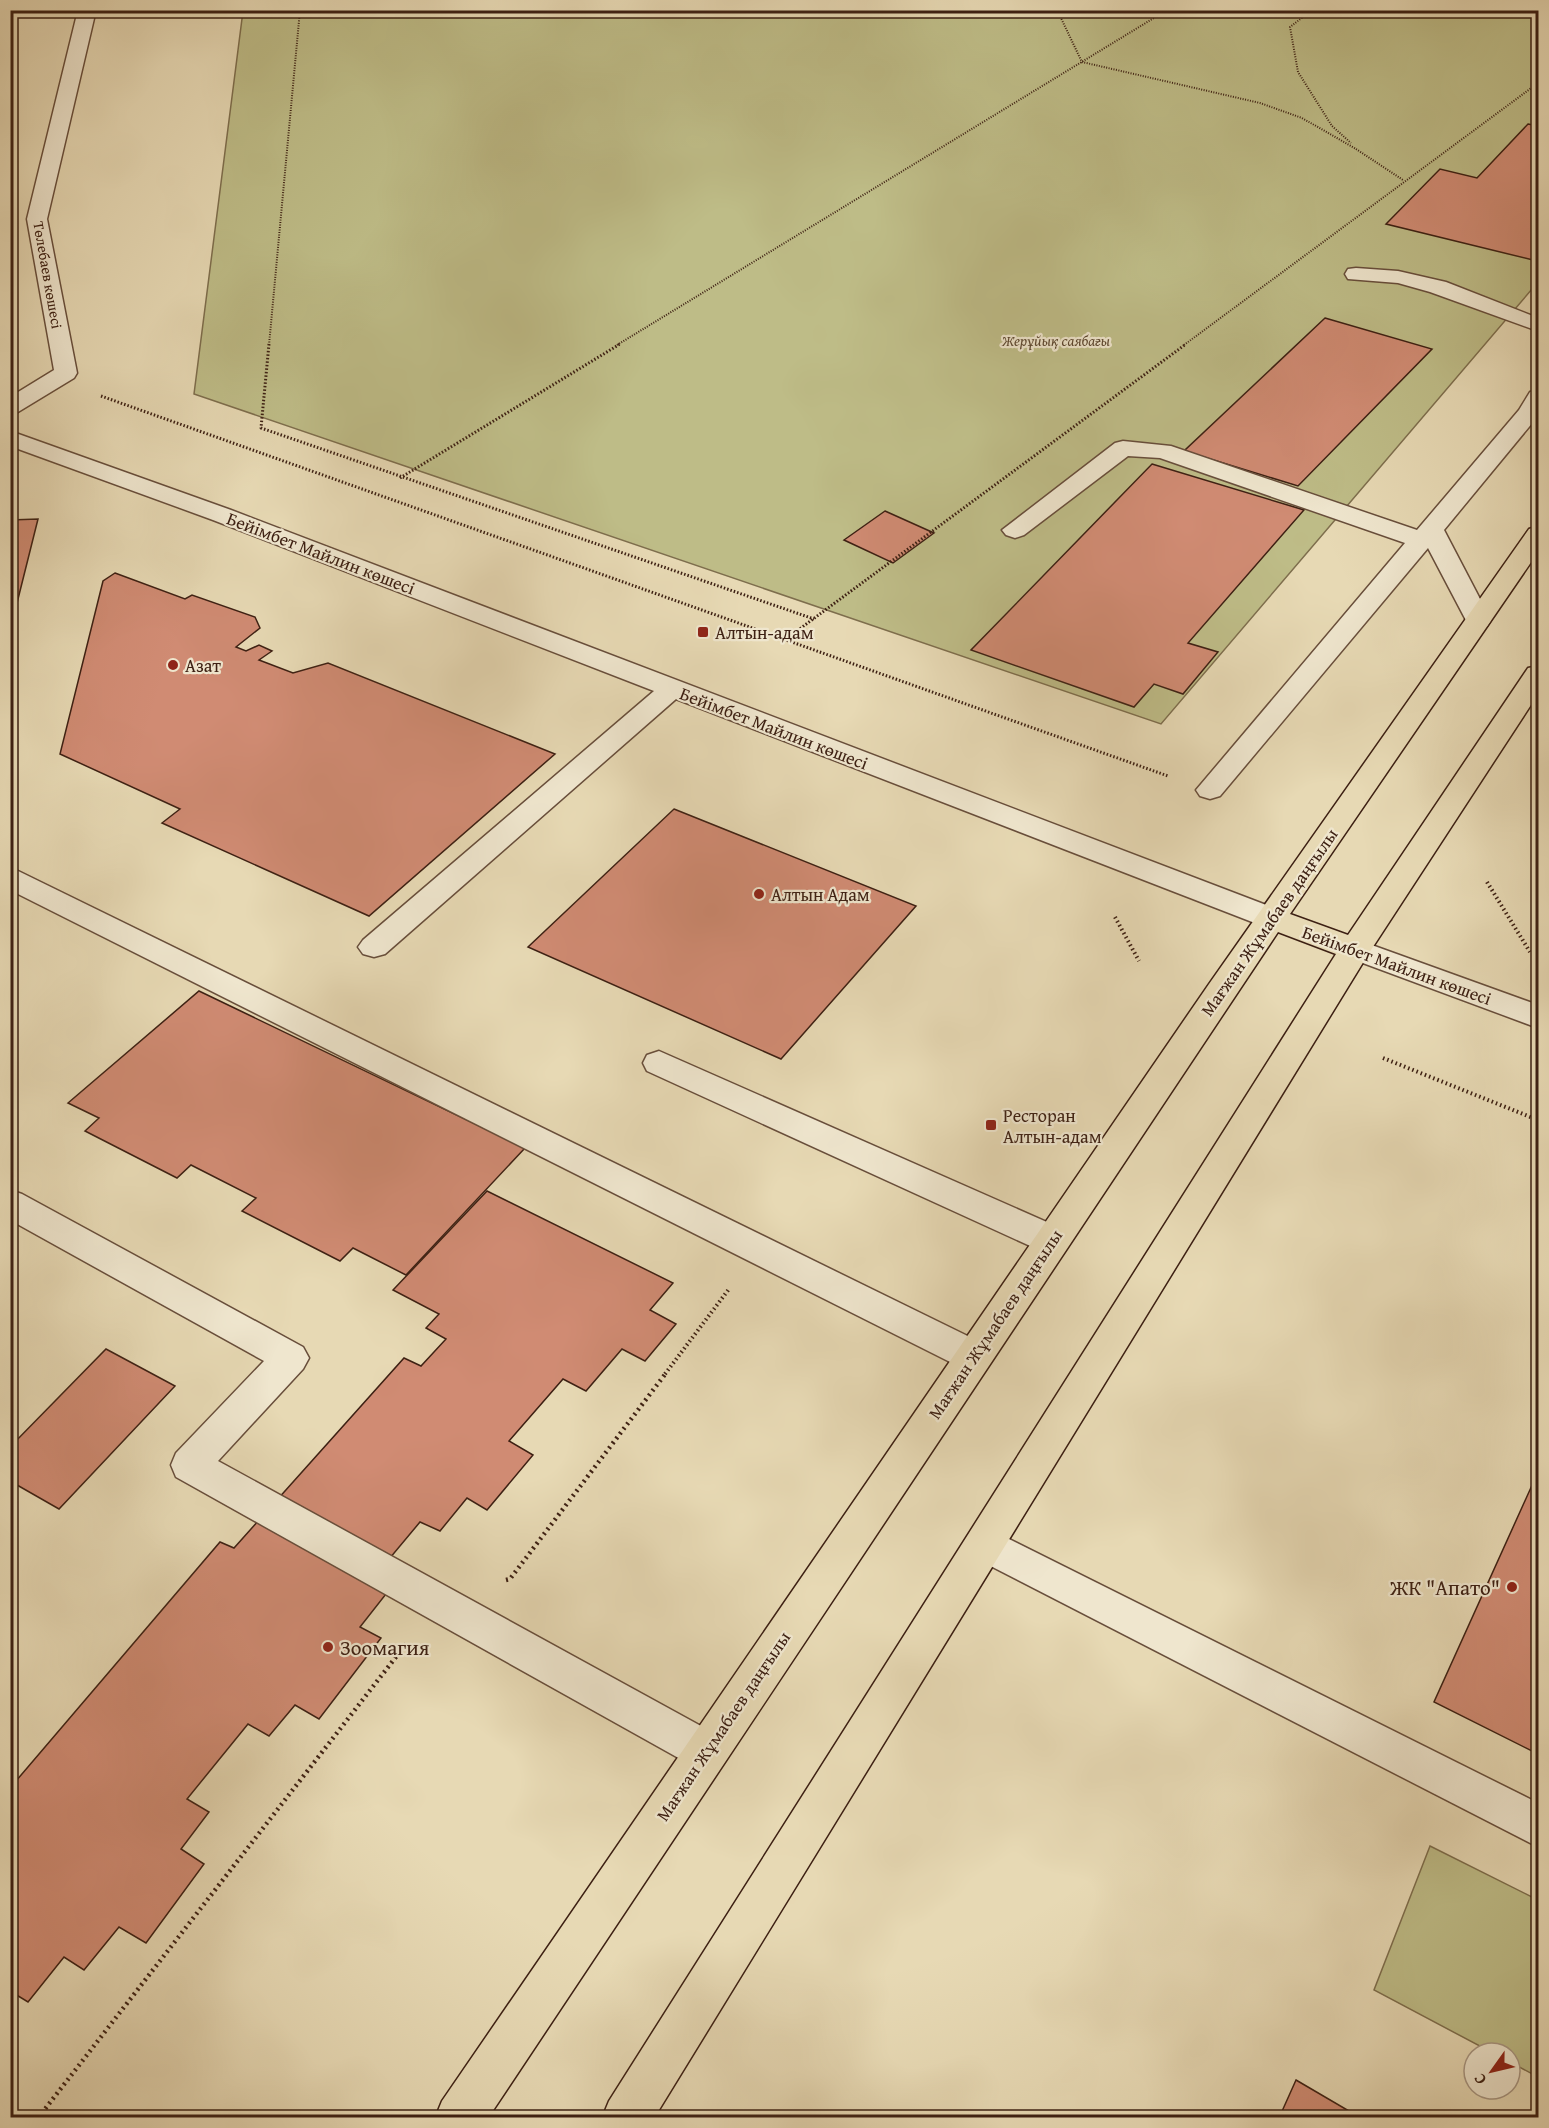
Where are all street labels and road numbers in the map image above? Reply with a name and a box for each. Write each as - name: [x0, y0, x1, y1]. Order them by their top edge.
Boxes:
- street label: Төлебаев көшесі: [28, 220, 68, 330]
- street label: Бейімбет Майлин көшесі: [223, 505, 419, 601]
- street label: Бейімбет Майлин көшесі: [676, 680, 872, 776]
- street label: Мағжан Жұмабаев даңғылы: [1194, 822, 1345, 1022]
- street label: Бейімбет Майлин көшесі: [1299, 918, 1495, 1012]
- street label: Мағжан Жұмабаев даңғылы: [921, 1223, 1069, 1424]
- street label: Мағжан Жұмабаев даңғылы: [649, 1625, 797, 1826]

